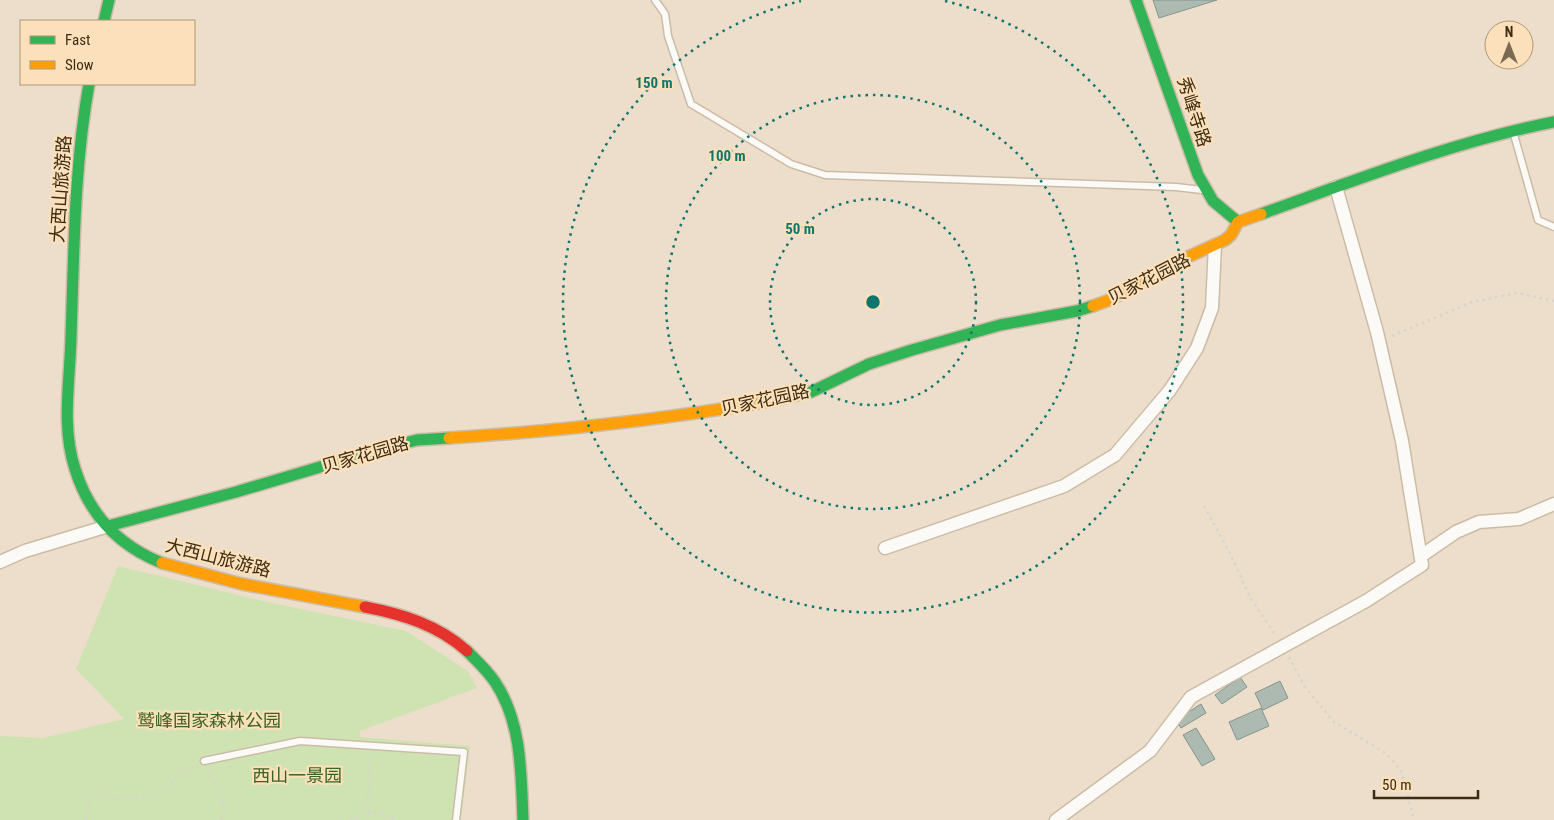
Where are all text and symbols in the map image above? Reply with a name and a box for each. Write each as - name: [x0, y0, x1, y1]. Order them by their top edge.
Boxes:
- legend: [20, 20, 195, 85]
- north arrow: [1484, 20, 1534, 70]
- text: N: [1505, 24, 1513, 40]
- text: Fast: [65, 31, 90, 49]
- text: Slow: [65, 56, 94, 74]
- text: 150 m: [635, 74, 673, 92]
- street label: 秀峰寺路: [1173, 74, 1216, 149]
- street label: 大西山旅游路: [46, 134, 75, 244]
- text: 100 m: [708, 147, 746, 165]
- text: 50 m: [785, 220, 815, 238]
- street label: 贝家花园路: [1104, 249, 1194, 308]
- centre of rings: [864, 293, 882, 311]
- street label: 贝家花园路: [719, 380, 811, 419]
- street label: 贝家花园路: [319, 432, 411, 477]
- street label: 大西山旅游路: [163, 534, 273, 581]
- park label: 鹫峰国家森林公园: [137, 710, 281, 731]
- park label: 西山一景园: [252, 765, 342, 786]
- scale bar: [1374, 768, 1478, 800]
- text: 50 m: [1382, 776, 1412, 794]

